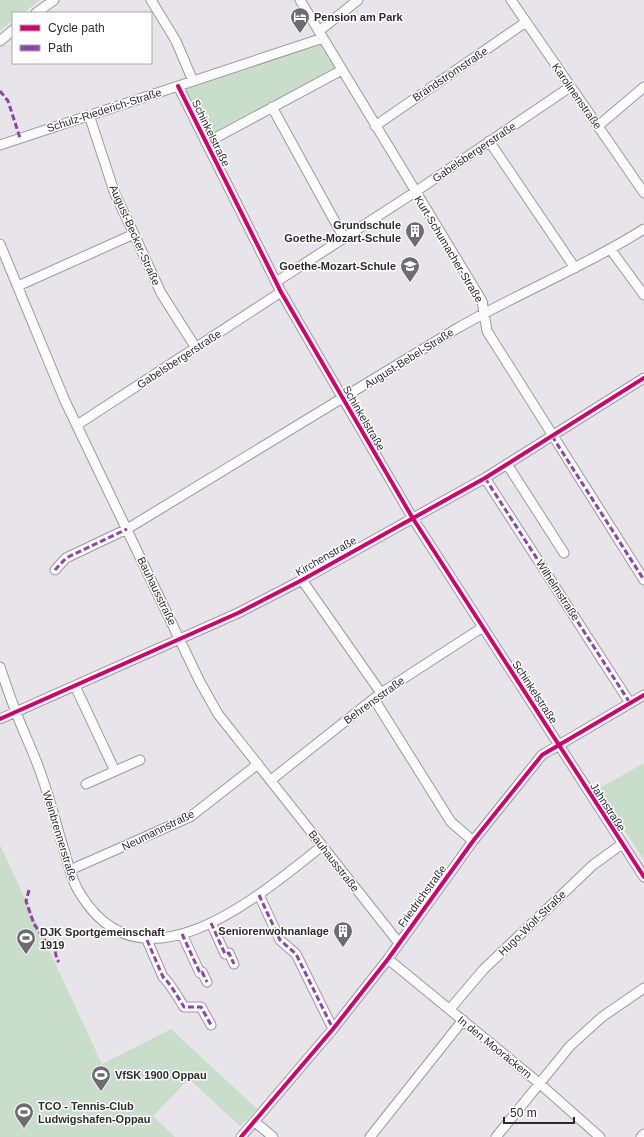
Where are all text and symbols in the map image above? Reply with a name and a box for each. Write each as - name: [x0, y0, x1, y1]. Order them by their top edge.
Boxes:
- hotel icon: Pension am Park: [289, 6, 311, 34]
- place label: Pension am Park: [314, 11, 404, 23]
- legend: [12, 12, 152, 64]
- text: Cycle path: [48, 21, 105, 35]
- text: Path: [48, 41, 73, 55]
- street label: Brändströmstraße: [410, 44, 490, 104]
- street label: Karolinenstraße: [550, 61, 604, 131]
- street label: Schulz-Riederich-Straße: [45, 86, 163, 134]
- street label: Schinkelstraße: [190, 98, 232, 168]
- street label: Gabelsbergerstraße: [430, 120, 518, 184]
- street label: August-Becker-Straße: [107, 183, 163, 287]
- street label: Kurt-Schumacher-Straße: [412, 194, 486, 304]
- place label: Grundschule Goethe-Mozart-Schule: [284, 219, 401, 244]
- building icon: Grundschule Goethe-Mozart-Schule: [404, 220, 426, 248]
- school or university icon: Goethe-Mozart-Schule: [399, 255, 421, 283]
- place label: Goethe-Mozart-Schule: [279, 260, 396, 272]
- street label: August-Bebel-Straße: [362, 326, 456, 390]
- street label: Gabelsbergerstraße: [135, 327, 223, 391]
- street label: Schinkelstraße: [341, 383, 387, 453]
- street label: Kirchenstraße: [293, 534, 359, 578]
- street label: Bauhausstraße: [135, 555, 179, 627]
- street label: Wilhelmstraße: [534, 557, 582, 623]
- street label: Schinkelstraße: [510, 658, 560, 726]
- street label: Behrensstraße: [341, 674, 407, 726]
- street label: Jahnstraße: [588, 781, 628, 833]
- street label: Weinbrennerstraße: [41, 789, 79, 883]
- street label: Neumannstraße: [120, 807, 196, 853]
- street label: Bauhausstraße: [306, 828, 362, 894]
- street label: Friedrichstraße: [395, 863, 449, 929]
- street label: Hugo-Wolf-Straße: [496, 888, 568, 958]
- building icon: Seniorenwohnanlage: [332, 920, 354, 948]
- place label: Seniorenwohnanlage: [218, 925, 329, 937]
- place label: DJK Sportgemeinschaft 1919: [40, 926, 165, 951]
- sports icon: DJK Sportgemeinschaft 1919: [15, 927, 37, 955]
- street label: In den Mooräckern: [456, 1013, 534, 1081]
- sports icon: VfSK 1900 Oppau: [90, 1064, 112, 1092]
- place label: VfSK 1900 Oppau: [115, 1069, 207, 1081]
- scale bar: [504, 1099, 574, 1125]
- place label: TCO - Tennis-Club Ludwigshafen-Oppau: [38, 1100, 150, 1125]
- sports icon: TCO - Tennis-Club Ludwigshafen-Oppau: [13, 1101, 35, 1129]
- text: 50 m: [510, 1106, 537, 1120]

